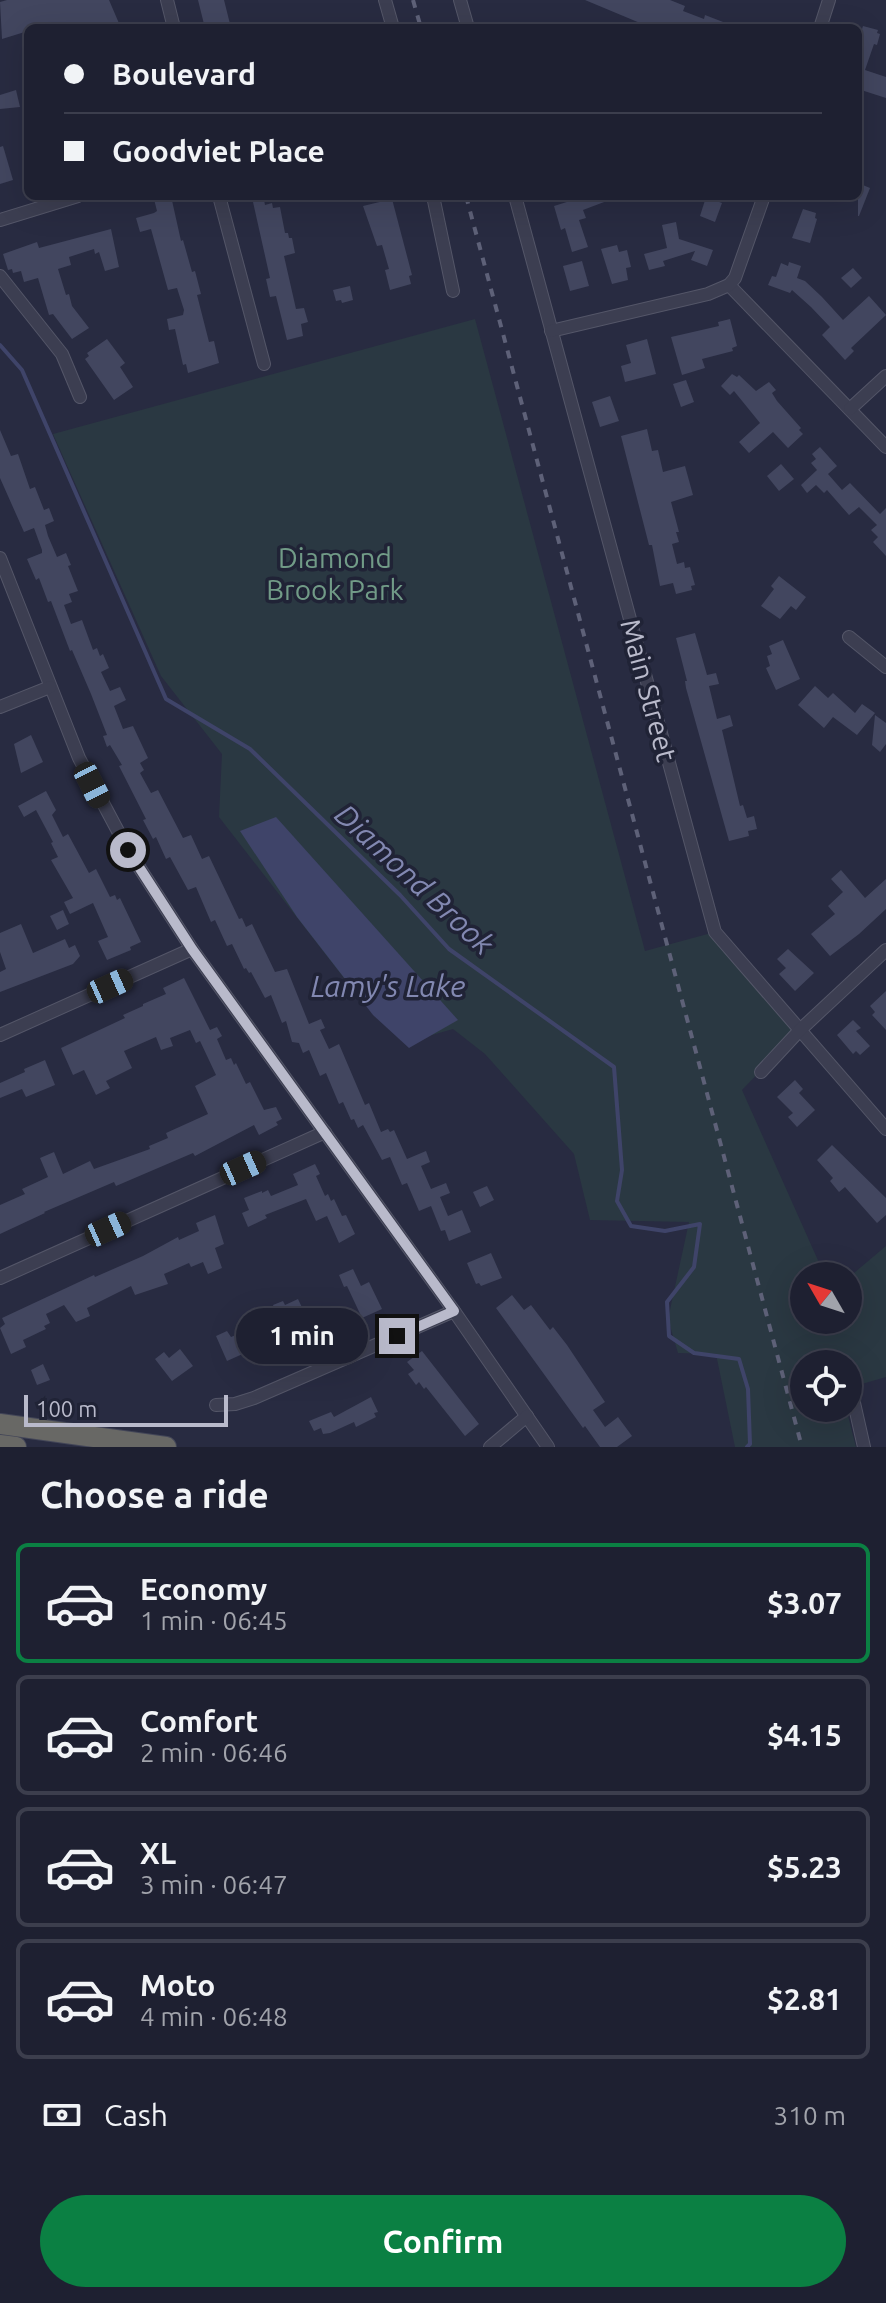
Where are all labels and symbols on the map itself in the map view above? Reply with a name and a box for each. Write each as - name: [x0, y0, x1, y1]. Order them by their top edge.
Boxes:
- park label: Diamond Brook Park: [266, 542, 404, 605]
- street label: Main Street: [615, 615, 683, 765]
- car: [70, 758, 114, 812]
- water label: Diamond Brook: [329, 797, 502, 961]
- route start: [110, 832, 146, 868]
- car: [83, 965, 137, 1007]
- water label: Lamy's Lake: [311, 969, 465, 1003]
- car: [216, 1147, 270, 1189]
- car: [81, 1208, 135, 1250]
- north arrow: [790, 1262, 862, 1334]
- callout: 1 min: [237, 1308, 369, 1364]
- route end: [379, 1318, 415, 1354]
- scale bar: [24, 1391, 228, 1427]

